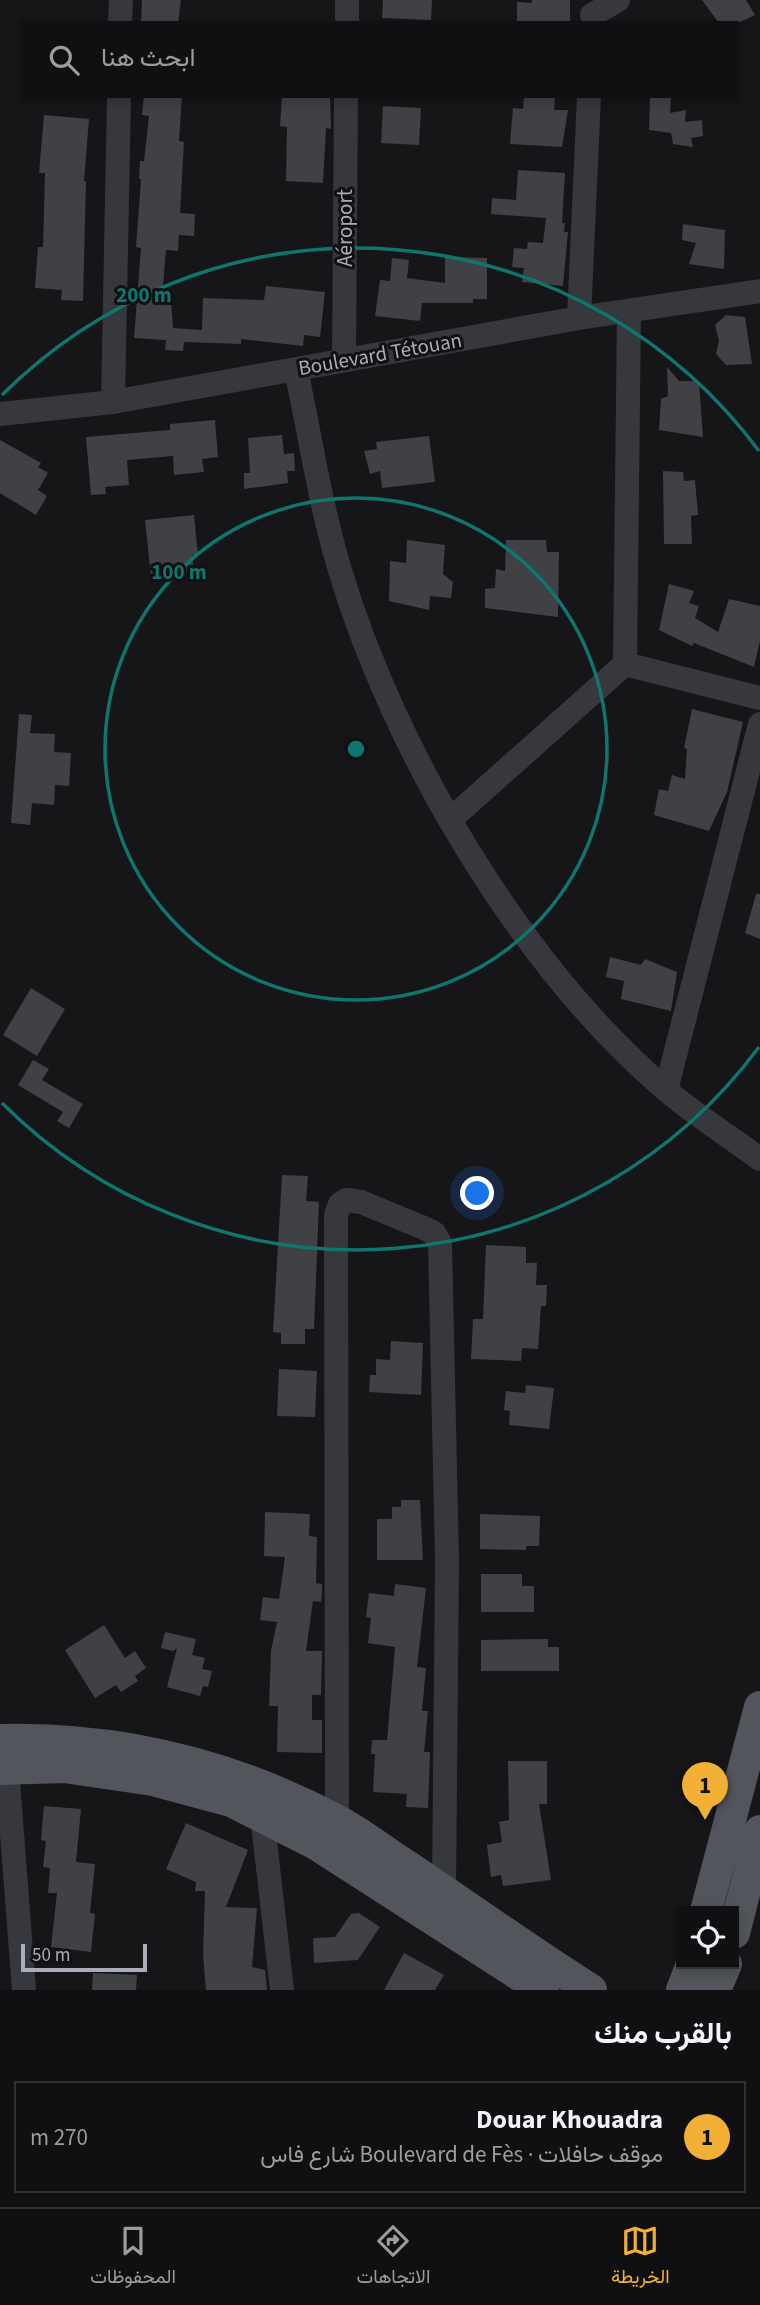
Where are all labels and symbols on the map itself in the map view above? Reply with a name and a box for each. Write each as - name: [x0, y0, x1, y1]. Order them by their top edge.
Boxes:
- street label: Aéroport: [330, 189, 360, 267]
- text: 200 m: [116, 280, 172, 310]
- street label: Boulevard Tétouan: [296, 325, 464, 383]
- text: 100 m: [151, 557, 207, 587]
- centre of rings: [344, 737, 368, 761]
- your location: [460, 1176, 494, 1210]
- pin: 1: [682, 1762, 728, 1820]
- scale bar: [21, 1941, 147, 1973]

